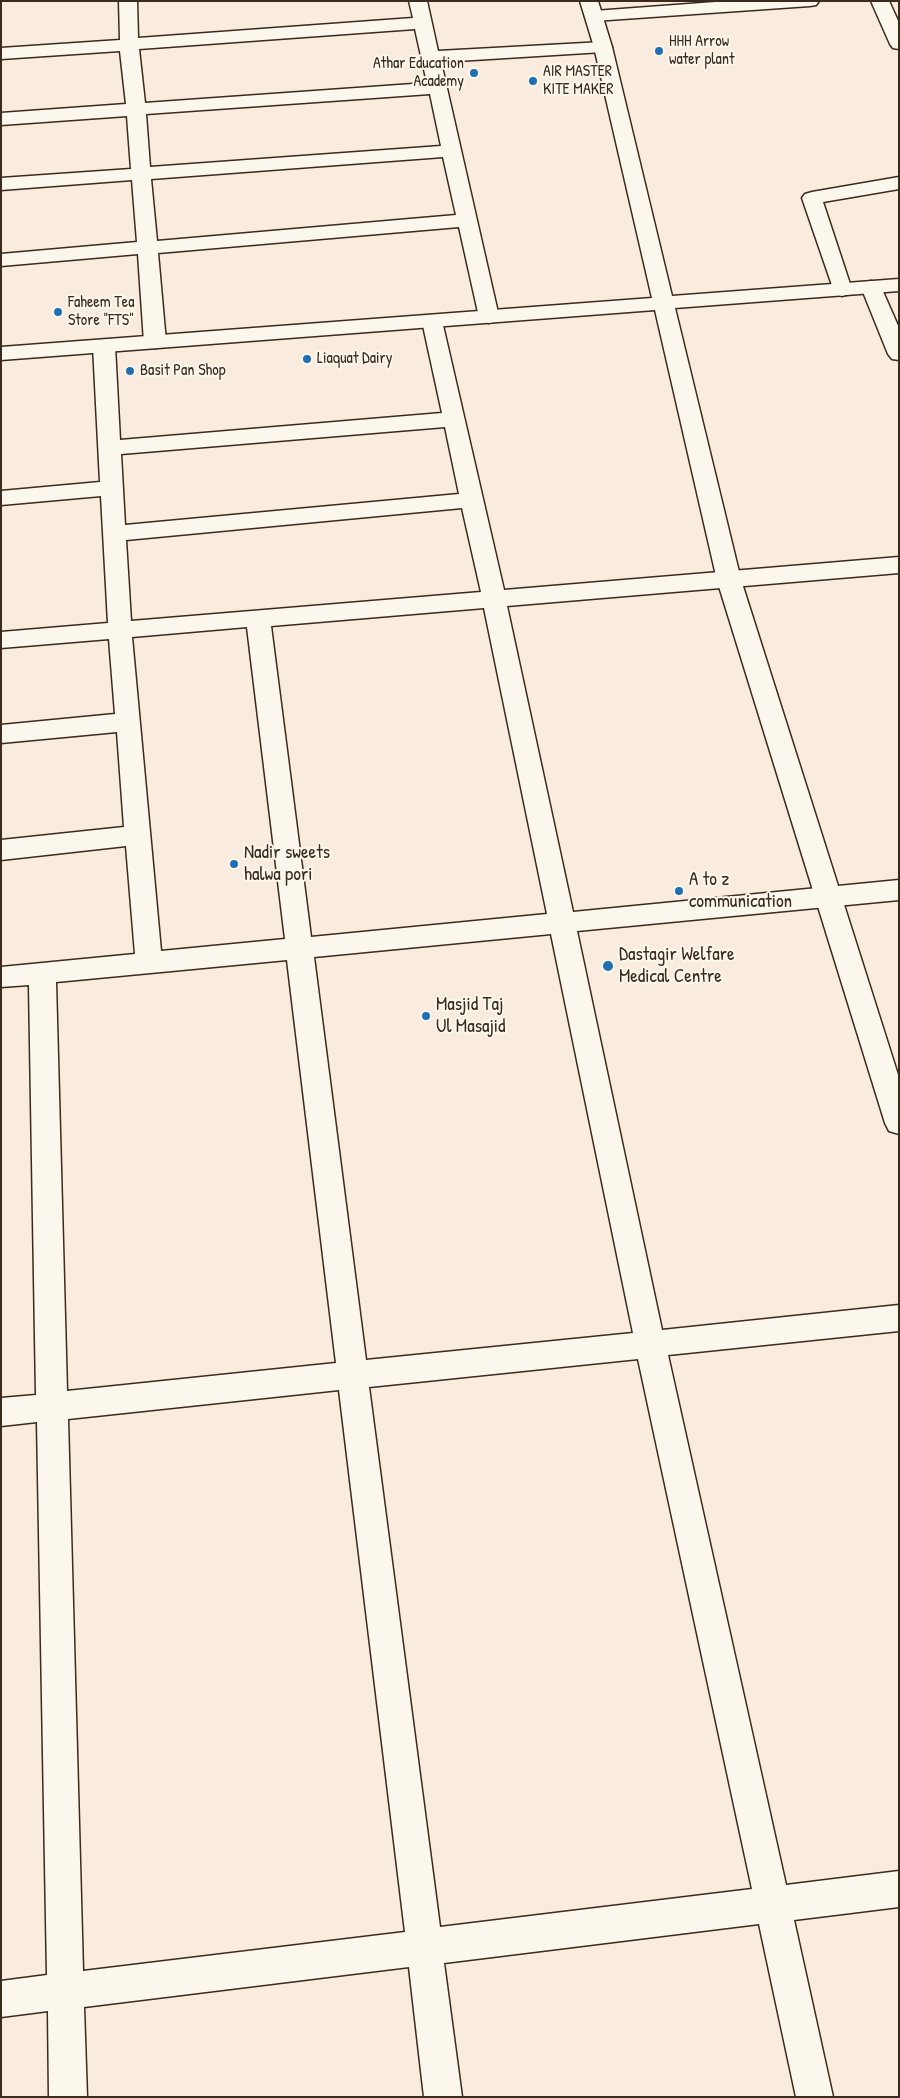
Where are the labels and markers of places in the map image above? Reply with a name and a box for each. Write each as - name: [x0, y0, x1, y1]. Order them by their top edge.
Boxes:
- place label: HHH Arrow water plant: [669, 32, 735, 70]
- marker: HHH Arrow water plant: [653, 45, 665, 57]
- place label: Athar Education Academy: [373, 54, 464, 92]
- place label: AIR MASTER KITE MAKER: [543, 62, 613, 100]
- marker: Athar Education Academy: [468, 67, 480, 79]
- marker: AIR MASTER KITE MAKER: [527, 75, 539, 87]
- place label: Faheem Tea Store "FTS": [68, 293, 134, 331]
- marker: Faheem Tea Store "FTS": [52, 306, 64, 318]
- place label: Liaquat Dairy: [317, 349, 392, 369]
- marker: Liaquat Dairy: [301, 353, 313, 365]
- place label: Basit Pan Shop: [140, 361, 226, 381]
- marker: Basit Pan Shop: [124, 365, 136, 377]
- place label: Nadir sweets halwa pori: [244, 842, 330, 886]
- marker: Nadir sweets halwa pori: [228, 858, 240, 870]
- place label: A to z communication: [689, 869, 792, 913]
- marker: A to z communication: [673, 885, 685, 897]
- place label: Dastagir Welfare Medical Centre: [619, 944, 735, 988]
- marker: Dastagir Welfare Medical Centre: [601, 959, 615, 973]
- place label: Masjid Taj Ul Masajid: [436, 994, 506, 1038]
- marker: Masjid Taj Ul Masajid: [420, 1010, 432, 1022]

